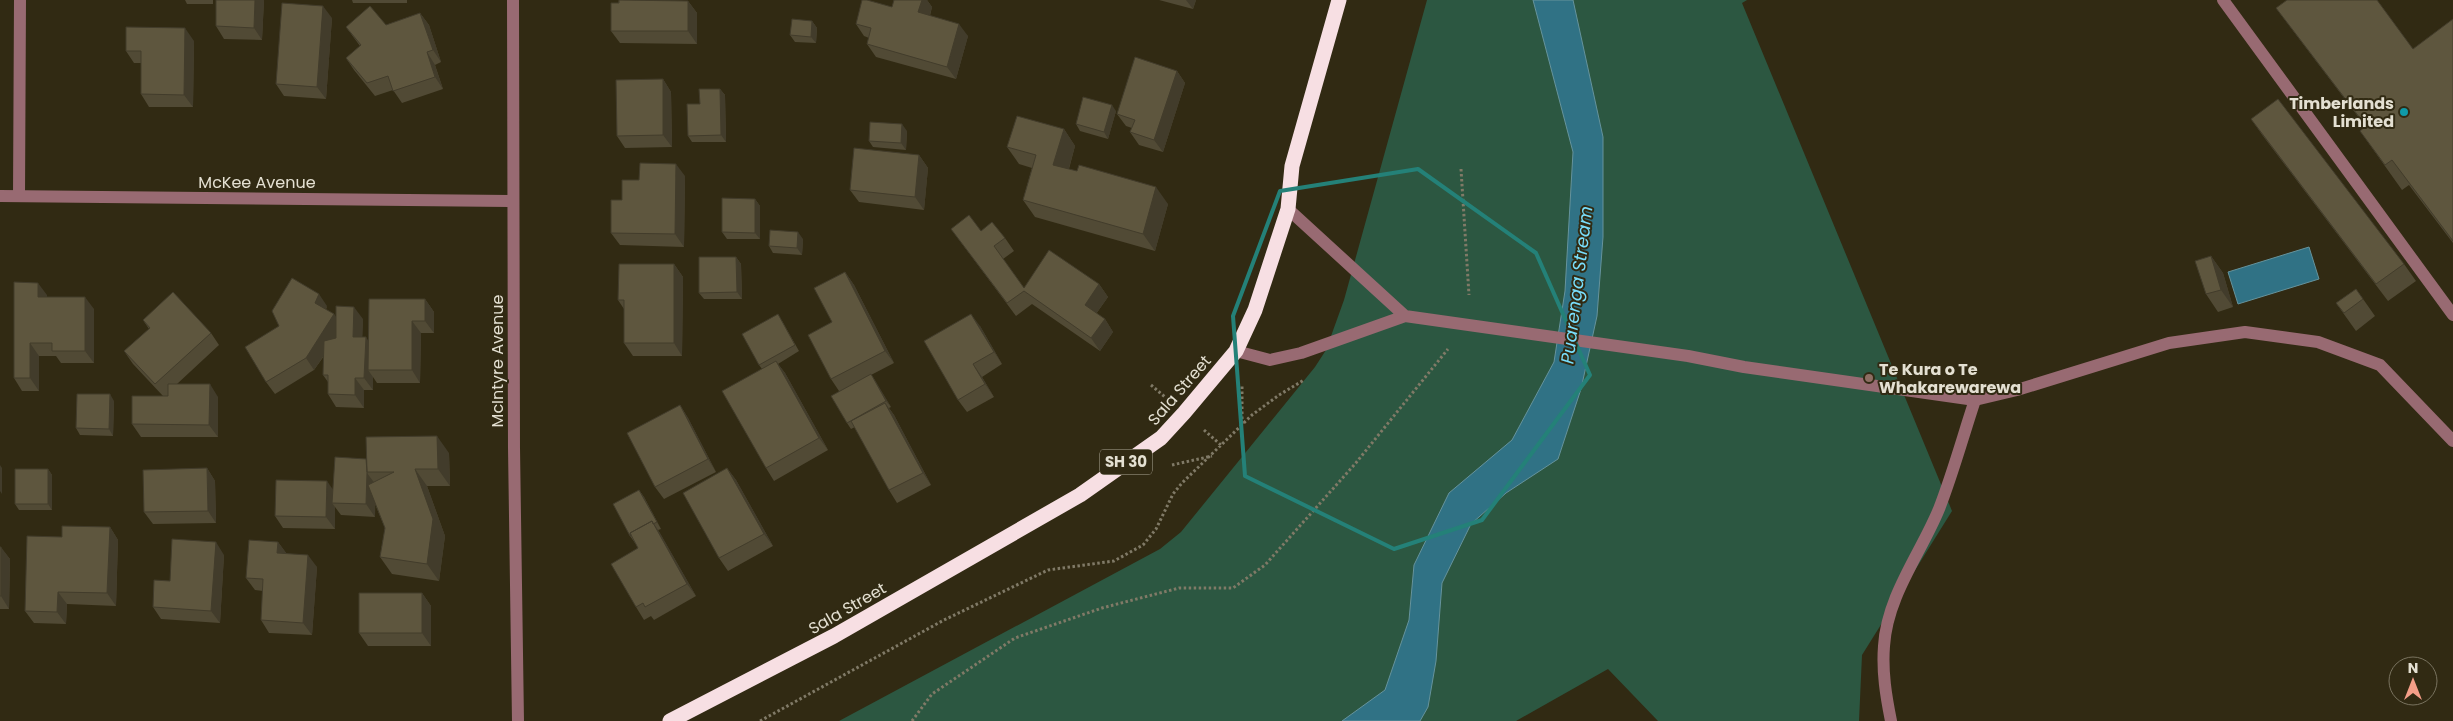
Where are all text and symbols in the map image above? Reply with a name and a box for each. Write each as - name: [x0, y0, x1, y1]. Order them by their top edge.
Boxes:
- place label: Timberlands Limited: [2289, 92, 2394, 133]
- marker: Timberlands Limited: [2398, 106, 2410, 118]
- street label: McKee Avenue: [198, 171, 316, 194]
- water label: Puarenga Stream: [1554, 205, 1599, 365]
- street label: McIntyre Avenue: [486, 295, 509, 427]
- street label: Sala Street: [1142, 350, 1216, 430]
- place label: Te Kura o Te Whakarewarewa: [1879, 358, 2021, 399]
- marker: Te Kura o Te Whakarewarewa: [1863, 372, 1875, 384]
- road number: SH 30: [1100, 450, 1152, 474]
- street label: Sala Street: [804, 577, 890, 640]
- north arrow: [2388, 656, 2438, 706]
- text: N: [2408, 658, 2418, 678]

